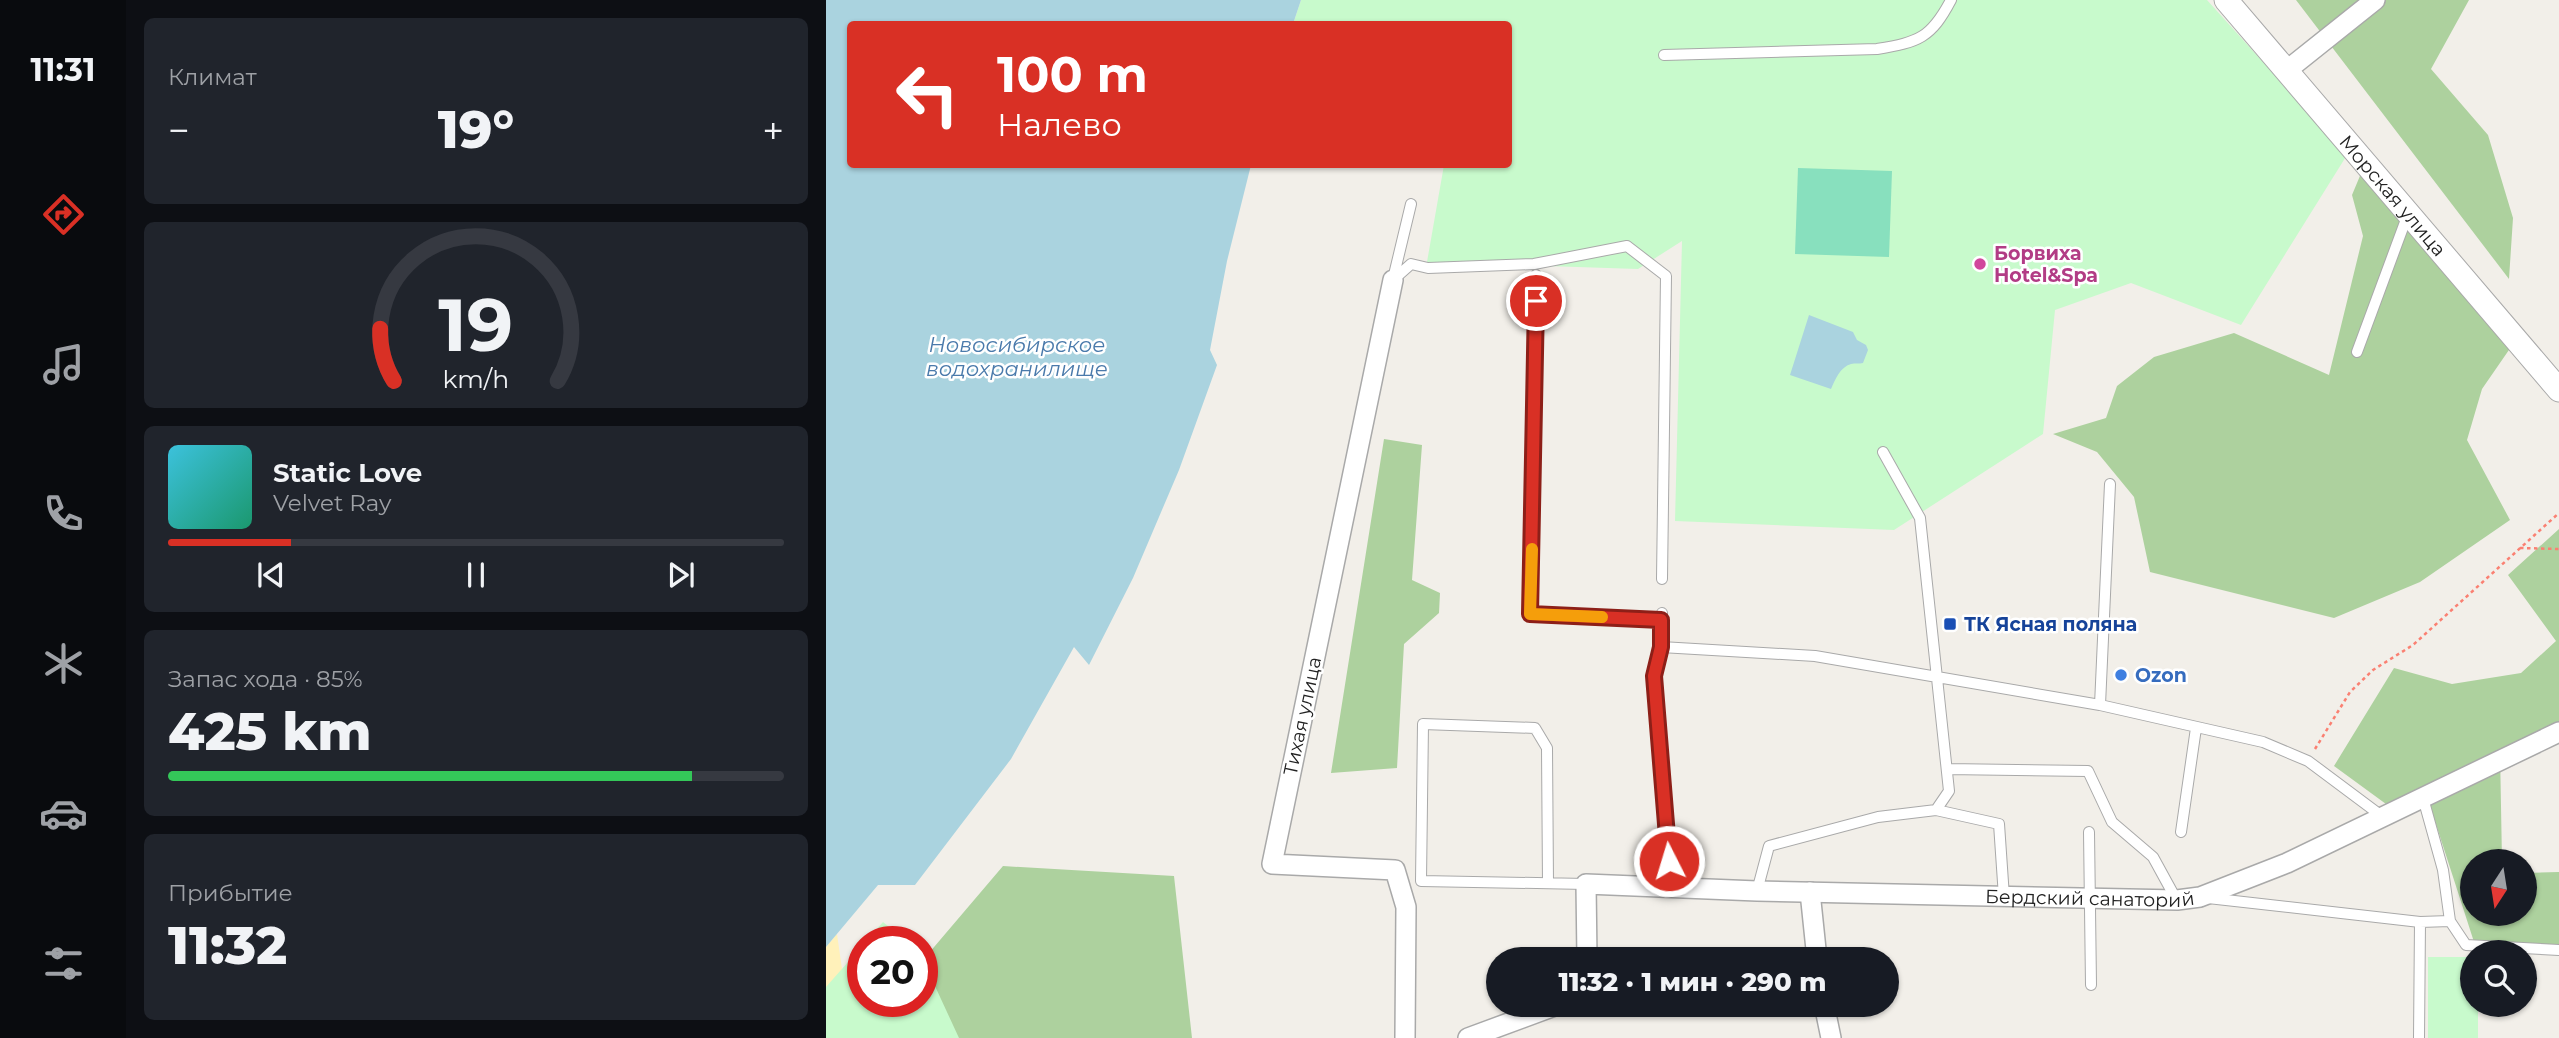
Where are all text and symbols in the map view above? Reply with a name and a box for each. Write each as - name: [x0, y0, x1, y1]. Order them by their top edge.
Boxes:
- text: 100 m: [997, 45, 1148, 104]
- icon: left: [882, 49, 973, 140]
- text: 11:31: [31, 50, 95, 89]
- text: Климат: [168, 63, 257, 91]
- text: 19°: [438, 98, 514, 161]
- text: Налево: [997, 105, 1122, 144]
- text: −: [168, 107, 190, 154]
- text: +: [762, 107, 784, 154]
- street label: Морская улица: [2334, 131, 2451, 261]
- icon: directions: [39, 190, 88, 239]
- place label: Борвиха Hotel&Spa: [1994, 242, 2098, 287]
- marker: Борвиха Hotel&Spa: [1972, 256, 1988, 272]
- pin: [1506, 271, 1566, 331]
- text: 19: [439, 281, 513, 369]
- icon: arrive: [1517, 282, 1555, 320]
- water label: Новосибирское водохранилище: [926, 332, 1108, 381]
- icon: music: [39, 340, 88, 389]
- text: km/h: [443, 364, 509, 394]
- text: Static Love: [273, 457, 422, 489]
- icon: phone: [39, 489, 88, 538]
- text: Velvet Ray: [273, 489, 391, 517]
- icon: previous: [252, 556, 290, 594]
- icon: pause: [457, 556, 495, 594]
- icon: next: [662, 556, 700, 594]
- place label: ТК Ясная поляна: [1964, 613, 2137, 636]
- marker: ТК Ясная поляна: [1942, 616, 1958, 632]
- icon: climate: [39, 639, 88, 688]
- street label: Тихая улица: [1279, 655, 1326, 778]
- place label: Ozon: [2135, 664, 2187, 687]
- text: Запас хода · 85%: [168, 665, 363, 693]
- marker: Ozon: [2113, 667, 2129, 683]
- text: 425 km: [168, 700, 372, 763]
- icon: car: [39, 789, 88, 838]
- position arrow: [1632, 824, 1706, 898]
- north arrow: [2460, 849, 2538, 926]
- map controls: [2460, 849, 2537, 1017]
- text: Прибытие: [168, 879, 293, 907]
- street label: Бердский санаторий: [1985, 885, 2196, 912]
- text: 11:32: [168, 914, 287, 977]
- speed limit sign: 20: [847, 926, 938, 1017]
- icon: filters: [39, 939, 88, 988]
- button: search: [2460, 940, 2537, 1017]
- text: 11:32 · 1 мин · 290 m: [1558, 966, 1827, 998]

